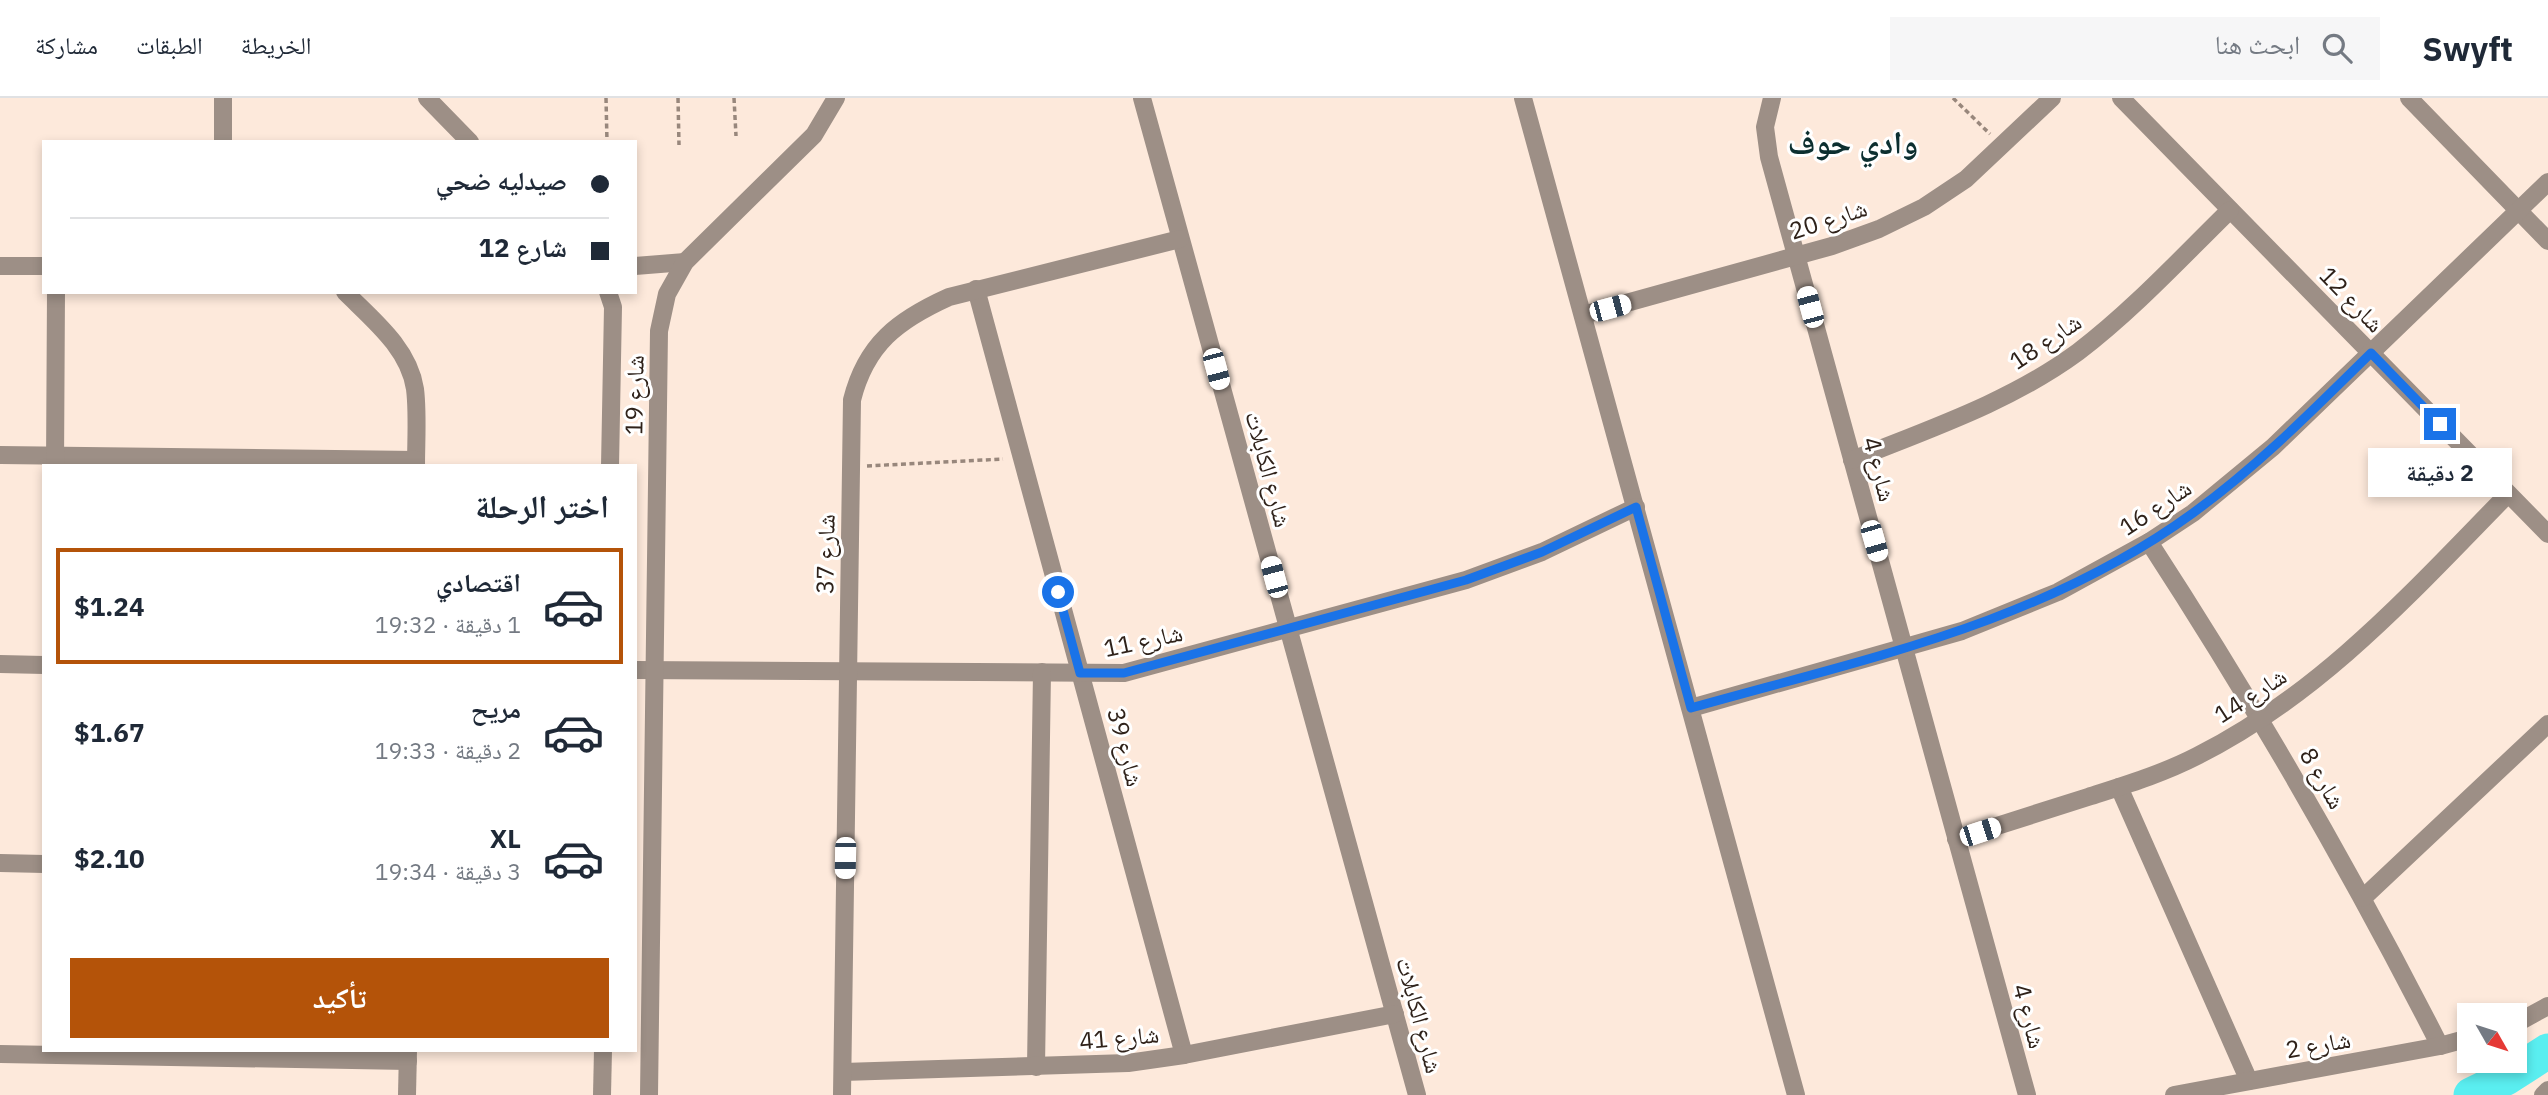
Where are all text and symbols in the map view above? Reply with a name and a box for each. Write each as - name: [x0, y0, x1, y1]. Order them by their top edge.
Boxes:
- search box: [1890, 17, 2380, 80]
- text: ابحث هنا: [2215, 27, 2300, 61]
- text: Swyft: [2422, 27, 2513, 70]
- text: مشاركة: [35, 29, 98, 61]
- text: الطبقات: [136, 29, 203, 61]
- text: الخريطة: [241, 29, 311, 61]
- icon: search: [2318, 29, 2356, 67]
- district label: وادي حوف: [1788, 121, 1918, 168]
- text: صيدليه ضحي: [435, 163, 567, 197]
- street label: شارع 20: [1785, 191, 1871, 247]
- text: شارع 12: [478, 230, 567, 264]
- street label: شارع 12: [2313, 259, 2391, 339]
- car: [1795, 284, 1826, 330]
- car: [1587, 292, 1634, 324]
- street label: شارع 18: [2003, 305, 2087, 377]
- car: [1201, 346, 1232, 392]
- street label: شارع 19: [617, 355, 651, 435]
- street label: شارع الكابلات: [1238, 407, 1300, 531]
- route end: [2424, 408, 2456, 440]
- street label: شارع 4: [1856, 433, 1904, 505]
- callout: 2 دقيقة: [2368, 448, 2512, 498]
- text: 2 دقيقة: [2406, 457, 2474, 487]
- street label: شارع 16: [2113, 471, 2197, 543]
- text: اختر الرحلة: [475, 485, 609, 527]
- street label: شارع 37: [808, 514, 842, 594]
- car: [1859, 518, 1890, 564]
- car: [1259, 554, 1290, 600]
- text: اقتصادي: [436, 565, 521, 599]
- icon: car: [542, 575, 605, 638]
- route start: [1042, 576, 1074, 608]
- text: $1.24: [74, 589, 145, 623]
- text: 1 دقيقة · 19:32: [375, 609, 521, 639]
- street label: شارع 11: [1100, 616, 1186, 664]
- street label: شارع 14: [2208, 660, 2292, 730]
- text: مريح: [471, 691, 521, 725]
- icon: car: [542, 701, 605, 764]
- street label: شارع 39: [1100, 704, 1152, 790]
- text: $1.67: [74, 715, 145, 749]
- text: 2 دقيقة · 19:33: [375, 735, 521, 765]
- street label: شارع 8: [2293, 742, 2353, 814]
- car: [1957, 816, 2004, 848]
- text: XL: [490, 821, 521, 855]
- icon: car: [542, 827, 605, 890]
- car: [835, 837, 856, 879]
- text: $2.10: [74, 841, 145, 875]
- text: 3 دقيقة · 19:34: [375, 856, 521, 886]
- street label: شارع الكابلات: [1389, 953, 1451, 1077]
- button: تأكيد: [70, 958, 609, 1038]
- street label: شارع 4: [2006, 980, 2054, 1052]
- north arrow: [2457, 1003, 2527, 1073]
- map controls: [2457, 1003, 2527, 1073]
- street label: شارع 41: [1078, 1018, 1160, 1056]
- street label: شارع 2: [2283, 1023, 2353, 1065]

